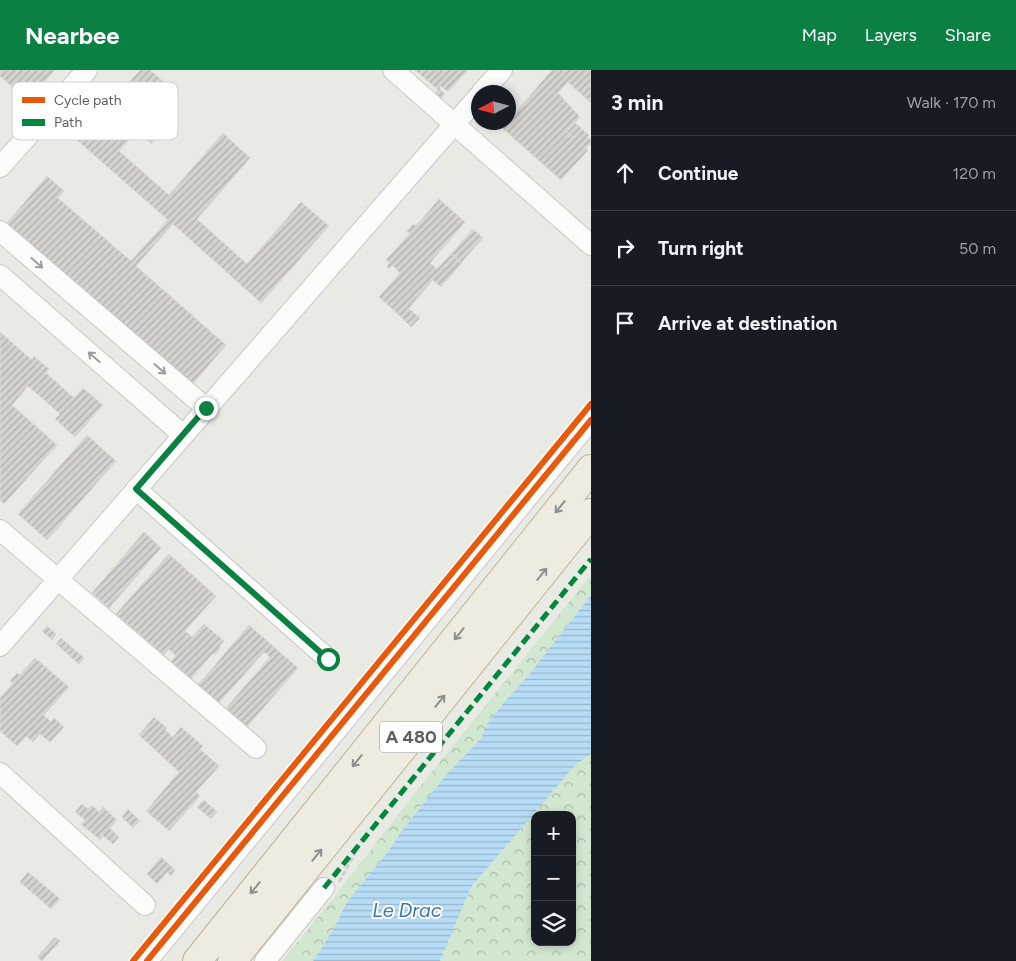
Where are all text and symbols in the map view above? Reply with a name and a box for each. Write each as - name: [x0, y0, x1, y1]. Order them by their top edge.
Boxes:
- text: Nearbee: [25, 21, 120, 50]
- text: Map: [802, 24, 837, 46]
- text: Layers: [865, 24, 917, 46]
- text: Share: [945, 24, 991, 46]
- legend: [12, 82, 178, 140]
- north arrow: [471, 85, 516, 130]
- text: 3 min: [611, 90, 663, 115]
- text: Cycle path: [54, 92, 122, 109]
- text: Walk · 170 m: [907, 93, 996, 112]
- text: Path: [54, 114, 82, 131]
- icon: ahead: [611, 159, 639, 187]
- text: Continue: [658, 162, 738, 185]
- text: 120 m: [953, 164, 996, 183]
- icon: right: [611, 234, 639, 262]
- text: Turn right: [658, 237, 744, 260]
- text: 50 m: [959, 239, 996, 258]
- one-way arrow: [30, 257, 43, 268]
- icon: arrive: [611, 309, 639, 337]
- text: Arrive at destination: [658, 312, 837, 335]
- one-way arrow: [87, 351, 100, 363]
- one-way arrow: [154, 363, 167, 375]
- route end: [195, 397, 218, 420]
- one-way arrow: [555, 501, 566, 514]
- one-way arrow: [536, 568, 547, 581]
- one-way arrow: [453, 627, 464, 640]
- route start: [317, 648, 340, 671]
- one-way arrow: [435, 694, 446, 707]
- road number: A 480: [380, 722, 442, 752]
- one-way arrow: [351, 754, 362, 767]
- map controls: [531, 811, 576, 946]
- button: +: [531, 811, 576, 856]
- one-way arrow: [311, 849, 322, 862]
- button: −: [531, 856, 576, 901]
- one-way arrow: [250, 881, 261, 894]
- water label: Le Drac: [372, 898, 442, 922]
- button: layers: [531, 901, 576, 946]

